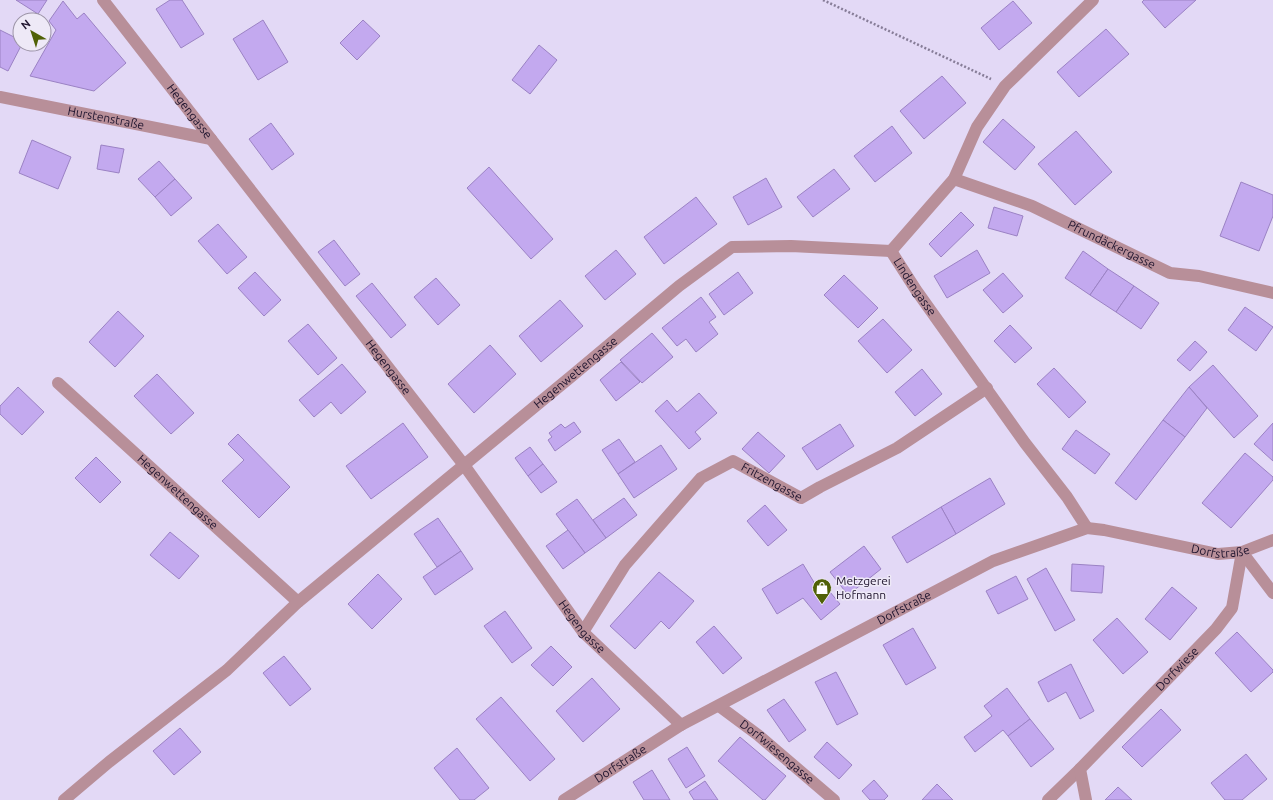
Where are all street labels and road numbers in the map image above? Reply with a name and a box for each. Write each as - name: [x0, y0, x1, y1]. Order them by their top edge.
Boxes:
- street label: Hegengasse: [165, 81, 215, 141]
- street label: Hurstenstraße: [67, 104, 145, 132]
- street label: Pfrundäckergasse: [1066, 217, 1158, 271]
- street label: Lindengasse: [891, 255, 939, 318]
- street label: Hegenwettengasse: [531, 334, 620, 411]
- street label: Hegengasse: [363, 337, 414, 397]
- street label: Hegenwettengasse: [135, 452, 221, 532]
- street label: Fritzengasse: [739, 460, 805, 503]
- street label: Dorfstraße: [1190, 542, 1251, 560]
- street label: Dorfstraße: [875, 588, 933, 627]
- street label: Hegengasse: [556, 597, 608, 656]
- street label: Dorfwiese: [1153, 644, 1201, 693]
- street label: Dorfwiesengasse: [738, 717, 817, 786]
- street label: Dorfstraße: [592, 742, 649, 785]

